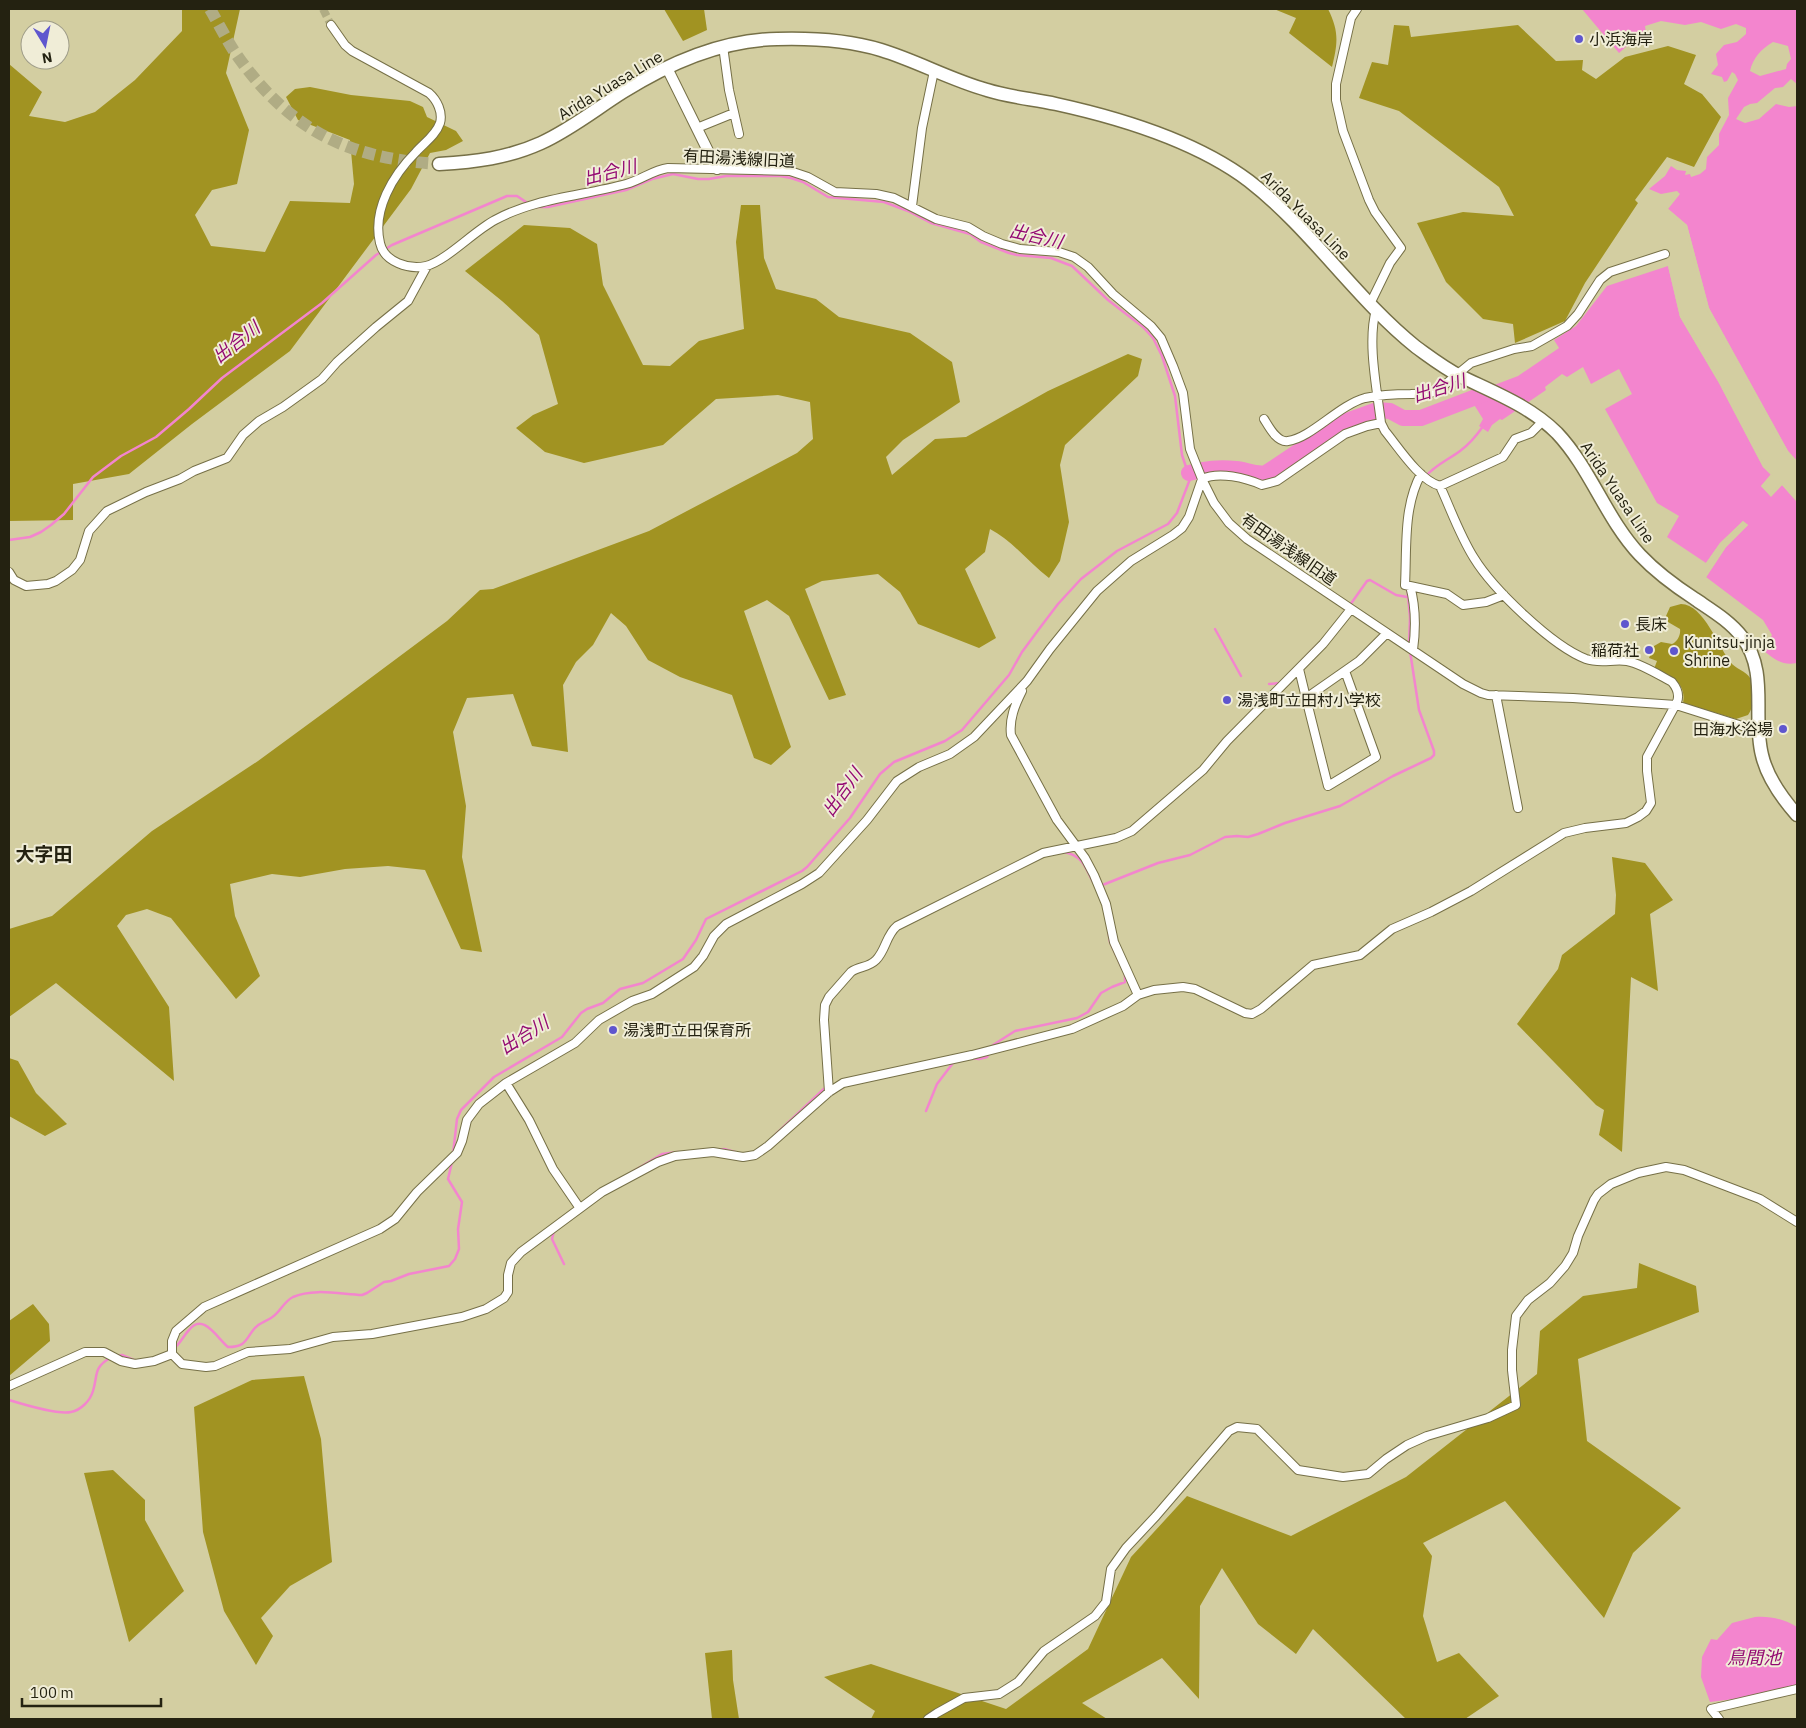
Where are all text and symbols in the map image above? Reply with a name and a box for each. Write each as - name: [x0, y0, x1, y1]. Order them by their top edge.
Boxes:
- north arrow: [20, 20, 70, 70]
- place label: 小浜海岸: [1589, 29, 1653, 49]
- marker: 小浜海岸: [1573, 33, 1585, 45]
- street label: Arida Yuasa Line: [554, 46, 666, 124]
- text: N: [41, 48, 54, 68]
- street label: 有田湯浅線旧道: [683, 145, 795, 171]
- water label: 出合川: [581, 154, 641, 190]
- street label: Arida Yuasa Line: [1257, 166, 1355, 264]
- water label: 出合川: [1007, 219, 1067, 254]
- water label: 出合川: [208, 315, 266, 368]
- water label: 出合川: [1410, 369, 1470, 407]
- street label: Arida Yuasa Line: [1577, 437, 1660, 547]
- street label: 有田湯浅線旧道: [1237, 509, 1341, 589]
- place label: 長床: [1635, 614, 1667, 634]
- marker: 長床: [1619, 618, 1631, 630]
- place label: Kunitsu-jinja Shrine: [1684, 632, 1775, 670]
- place label: 稲荷社: [1591, 640, 1639, 660]
- marker: 稲荷社: [1643, 644, 1655, 656]
- marker: Kunitsu-jinja Shrine: [1668, 645, 1680, 657]
- place label: 湯浅町立田村小学校: [1237, 690, 1381, 710]
- marker: 湯浅町立田村小学校: [1221, 694, 1233, 706]
- place label: 田海水浴場: [1693, 719, 1773, 739]
- marker: 田海水浴場: [1777, 723, 1789, 735]
- water label: 出合川: [817, 762, 868, 821]
- district label: 大字田: [15, 842, 73, 866]
- water label: 出合川: [495, 1010, 555, 1059]
- place label: 湯浅町立田保育所: [623, 1020, 751, 1040]
- marker: 湯浅町立田保育所: [607, 1024, 619, 1036]
- water label: 鳥間池: [1727, 1646, 1783, 1669]
- scale bar: [22, 1676, 161, 1708]
- text: 100 m: [30, 1683, 74, 1702]

